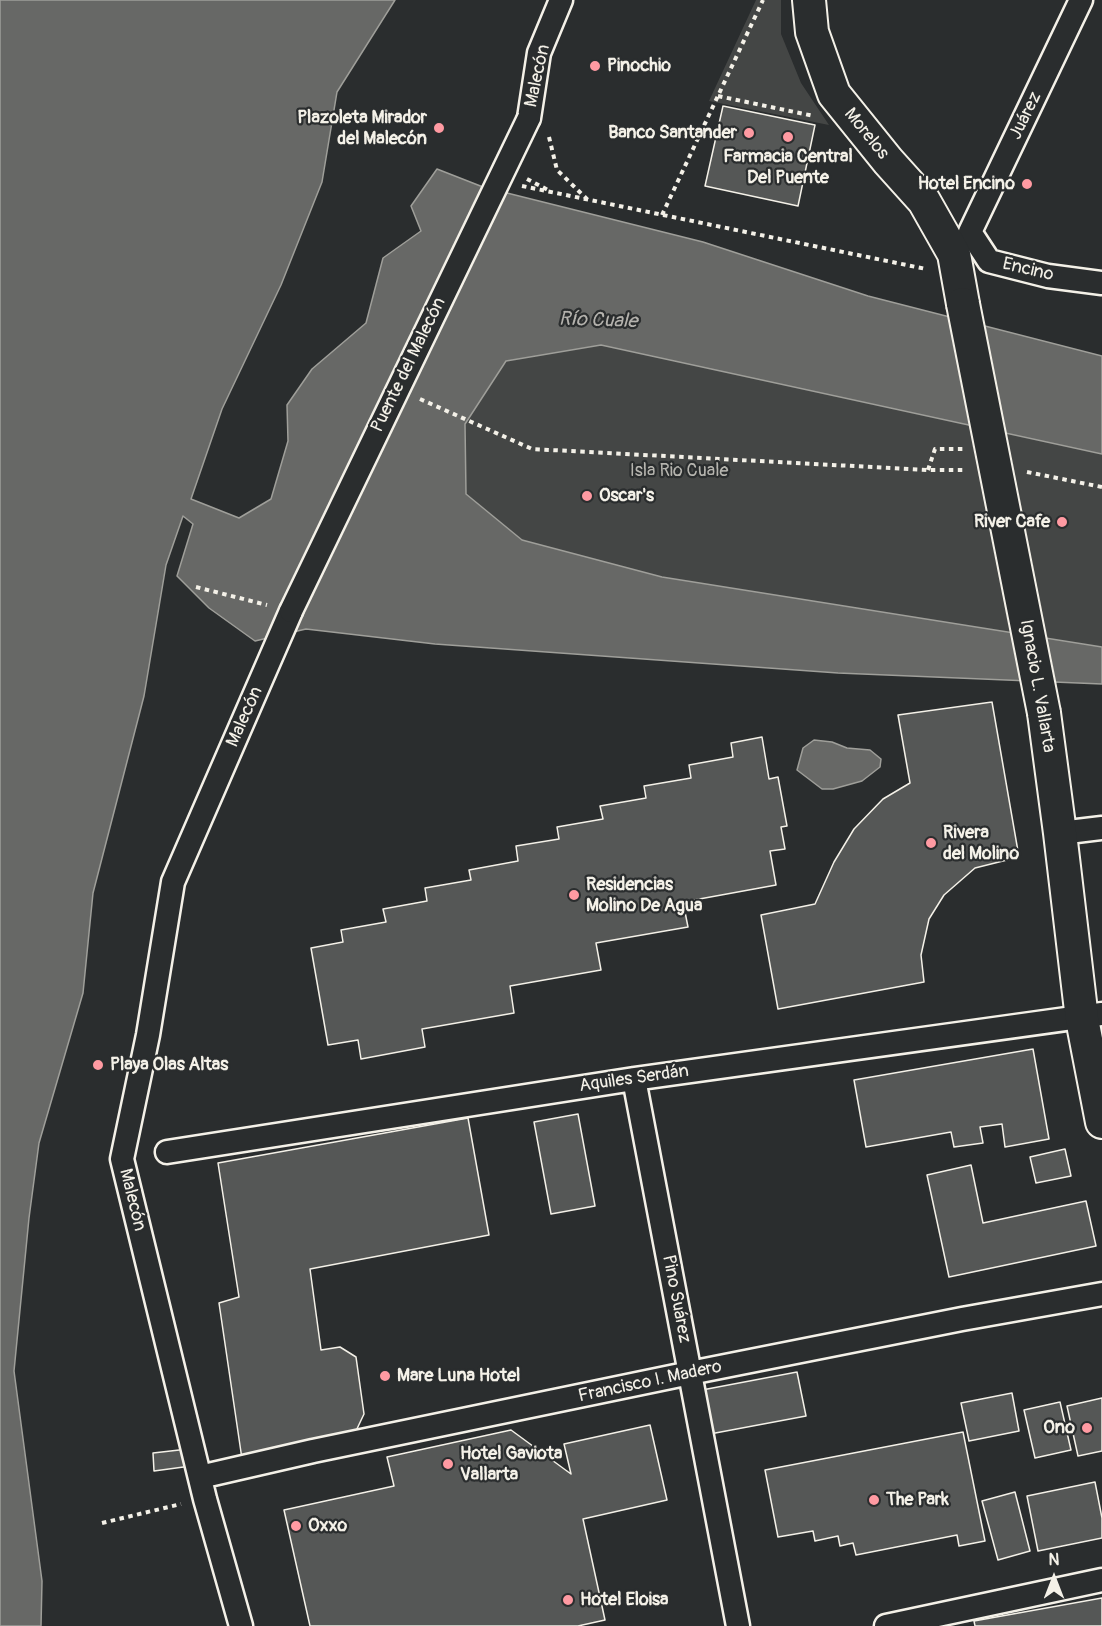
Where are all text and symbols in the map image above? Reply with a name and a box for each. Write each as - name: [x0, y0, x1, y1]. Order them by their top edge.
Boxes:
- street label: Malecón: [521, 43, 555, 109]
- place label: Pinochio: [607, 55, 671, 77]
- marker: Pinochio: [588, 59, 602, 73]
- street label: Juárez: [1005, 89, 1047, 143]
- street label: Morelos: [839, 104, 893, 164]
- place label: Plazoleta Mirador del Malecón: [297, 107, 427, 150]
- marker: Plazoleta Mirador del Malecón: [432, 121, 446, 135]
- place label: Banco Santander: [608, 122, 737, 144]
- marker: Banco Santander: [742, 126, 756, 140]
- marker: Farmacia Central Del Puente: [781, 130, 795, 144]
- place label: Farmacia Central Del Puente: [723, 146, 853, 188]
- place label: Hotel Encino: [918, 173, 1015, 195]
- marker: Hotel Encino: [1020, 177, 1034, 191]
- street label: Encino: [1000, 254, 1056, 286]
- street label: Puente del Malecón: [367, 294, 451, 436]
- water label: Río Cuale: [558, 308, 638, 334]
- park label: Isla Rio Cuale: [630, 460, 728, 482]
- place label: Oscar's: [599, 485, 654, 507]
- marker: Oscar's: [580, 489, 594, 503]
- place label: River Cafe: [974, 511, 1050, 533]
- marker: River Cafe: [1055, 515, 1069, 529]
- street label: Ignacio L. Vallarta: [1015, 618, 1059, 754]
- street label: Malecón: [222, 684, 268, 750]
- place label: Rivera del Molino: [943, 822, 1019, 864]
- marker: Rivera del Molino: [924, 836, 938, 850]
- place label: Residencias Molino De Agua: [586, 874, 702, 916]
- marker: Residencias Molino De Agua: [567, 888, 581, 902]
- place label: Playa Olas Altas: [110, 1054, 228, 1076]
- marker: Playa Olas Altas: [91, 1058, 105, 1072]
- street label: Aquiles Serdán: [578, 1061, 690, 1097]
- street label: Malecón: [114, 1166, 150, 1234]
- street label: Pino Suárez: [657, 1253, 695, 1345]
- street label: Francisco I. Madero: [576, 1356, 724, 1408]
- place label: Mare Luna Hotel: [397, 1365, 520, 1387]
- marker: Mare Luna Hotel: [378, 1369, 392, 1383]
- place label: Ono: [1043, 1417, 1075, 1439]
- marker: Ono: [1080, 1421, 1094, 1435]
- place label: Hotel Gaviota Vallarta: [460, 1443, 562, 1486]
- marker: Hotel Gaviota Vallarta: [441, 1457, 455, 1471]
- place label: The Park: [886, 1489, 949, 1511]
- marker: The Park: [867, 1493, 881, 1507]
- place label: Oxxo: [308, 1515, 347, 1537]
- marker: Oxxo: [289, 1519, 303, 1533]
- north arrow: [1024, 1548, 1084, 1608]
- text: N: [1049, 1550, 1059, 1570]
- place label: Hotel Eloisa: [580, 1589, 668, 1611]
- marker: Hotel Eloisa: [561, 1593, 575, 1607]

